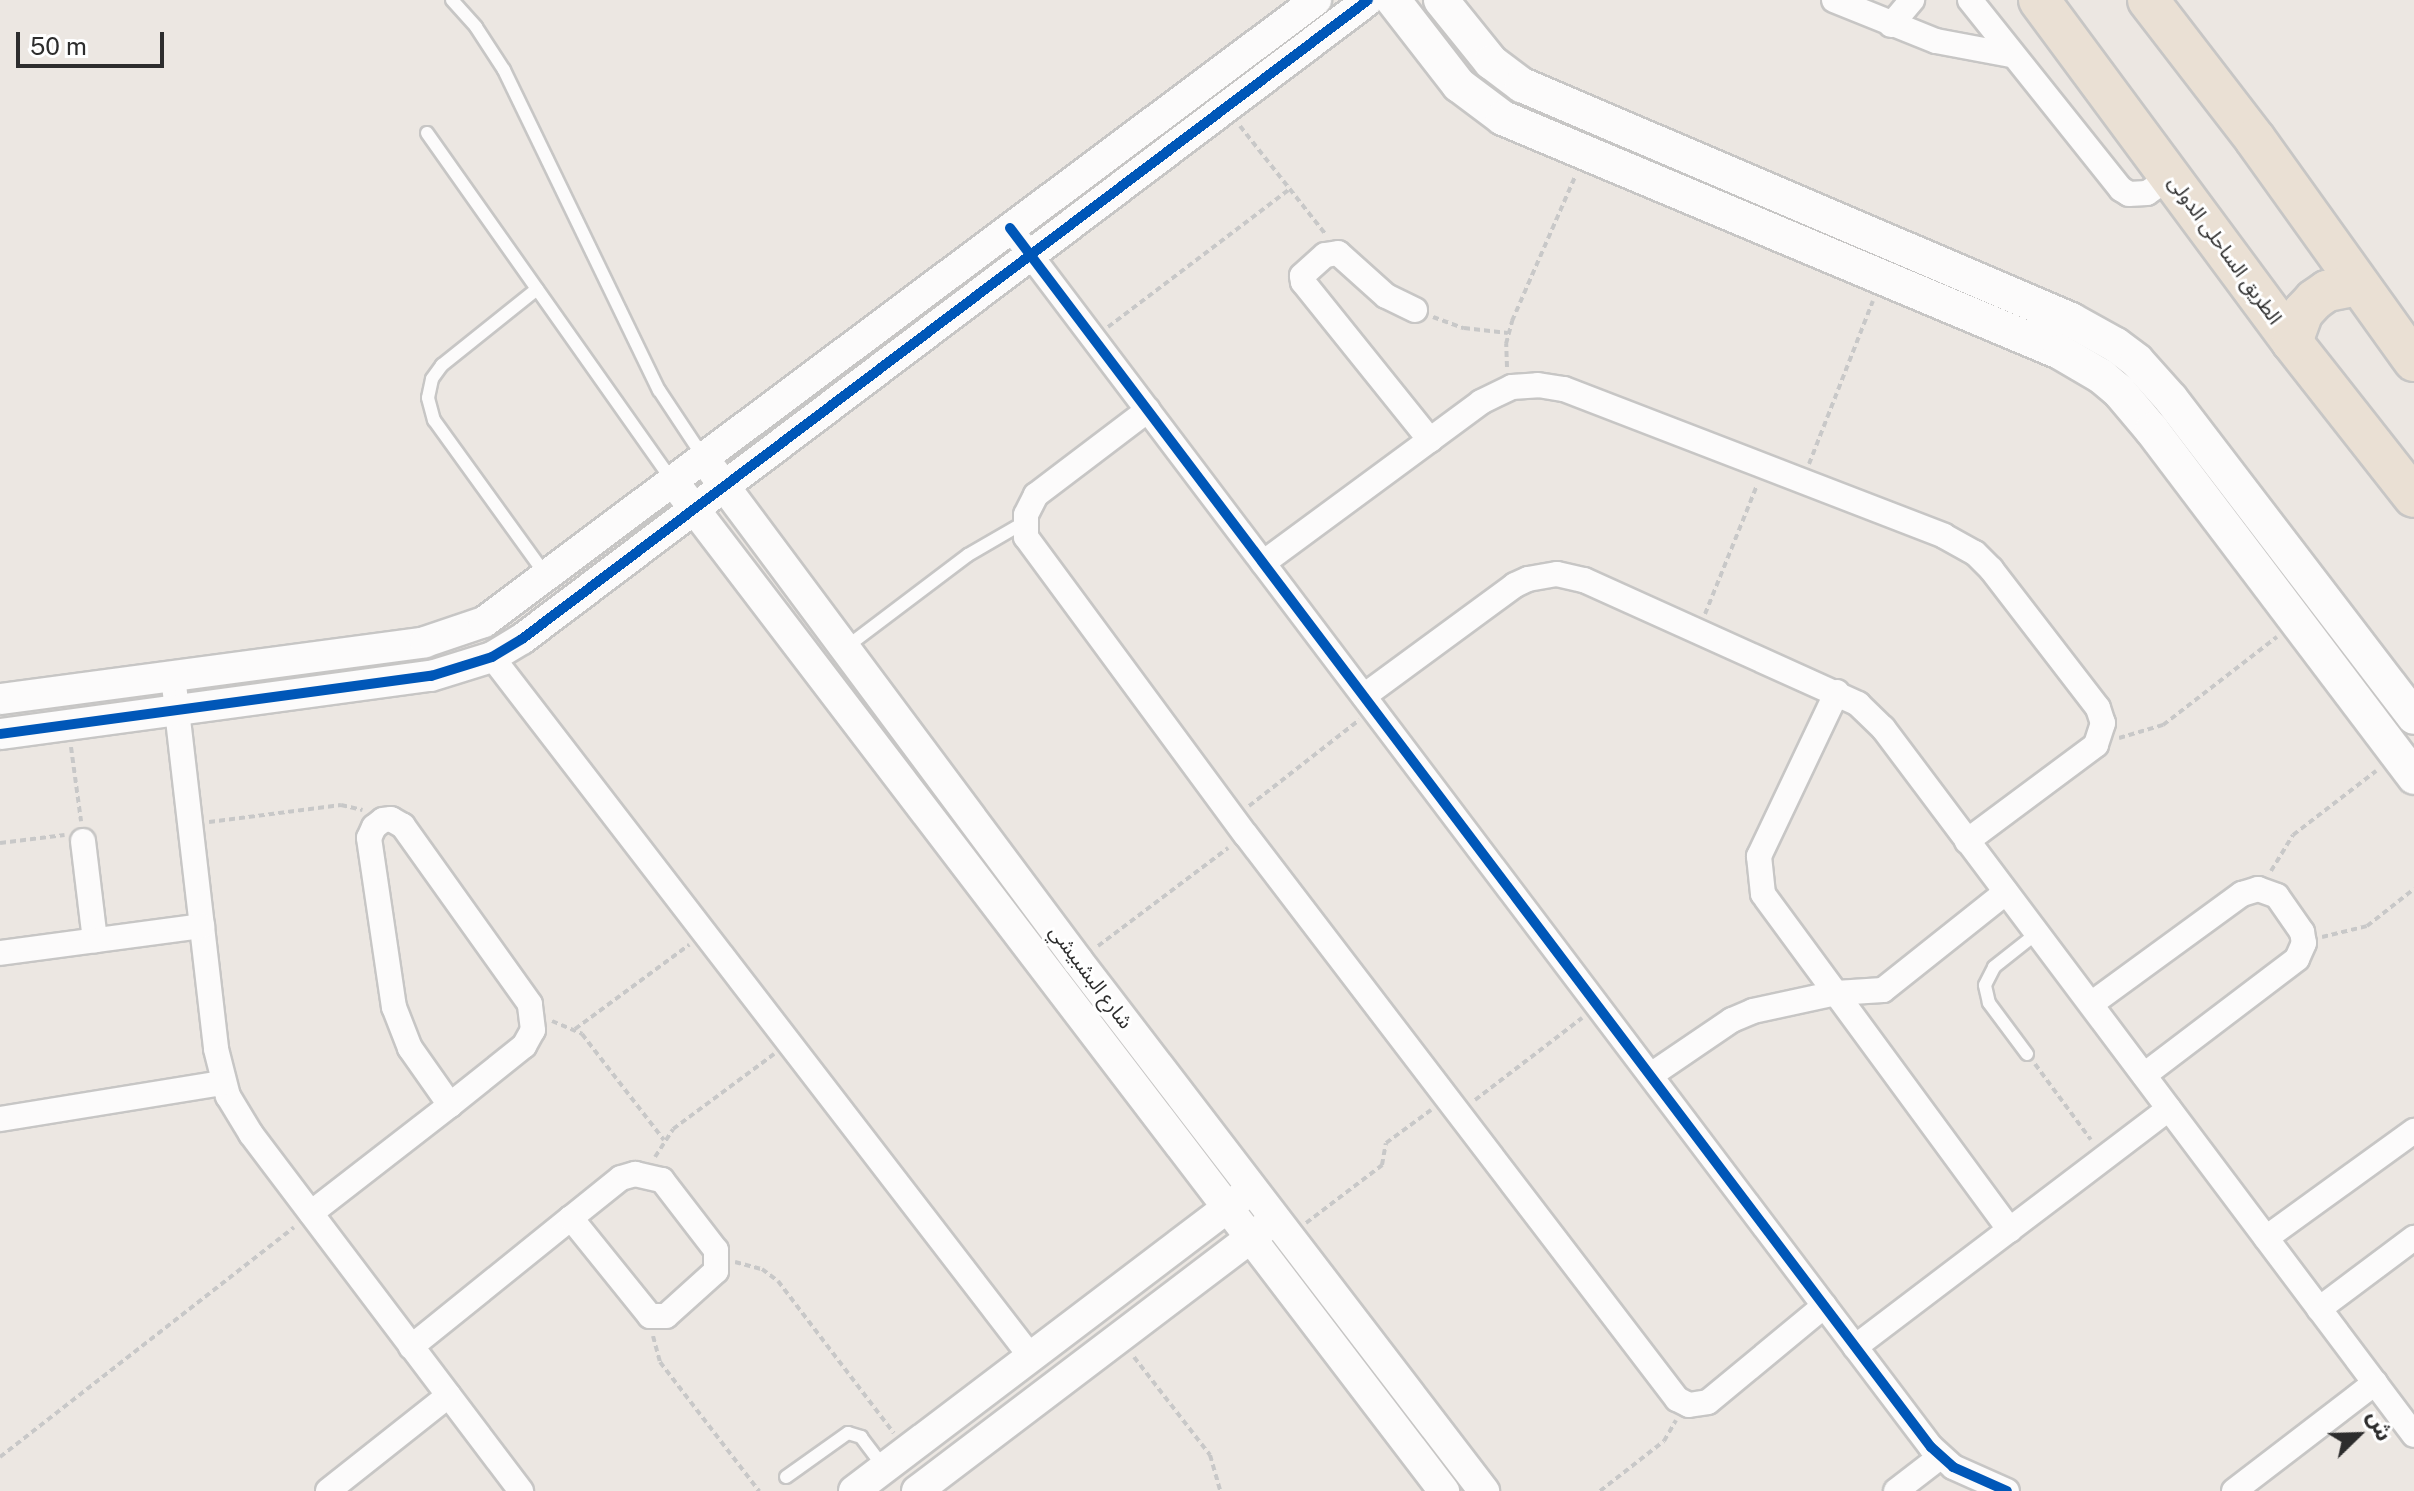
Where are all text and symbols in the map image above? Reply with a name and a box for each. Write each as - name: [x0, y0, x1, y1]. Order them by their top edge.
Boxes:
- scale bar: [20, 16, 168, 66]
- text: 50 m: [30, 32, 87, 60]
- street label: الطريق الساحلى الدولى: [2163, 171, 2287, 329]
- street label: شارع البشبيشي: [1044, 920, 1138, 1034]
- north arrow: [2318, 1395, 2398, 1475]
- text: ش: [2362, 1407, 2398, 1445]

